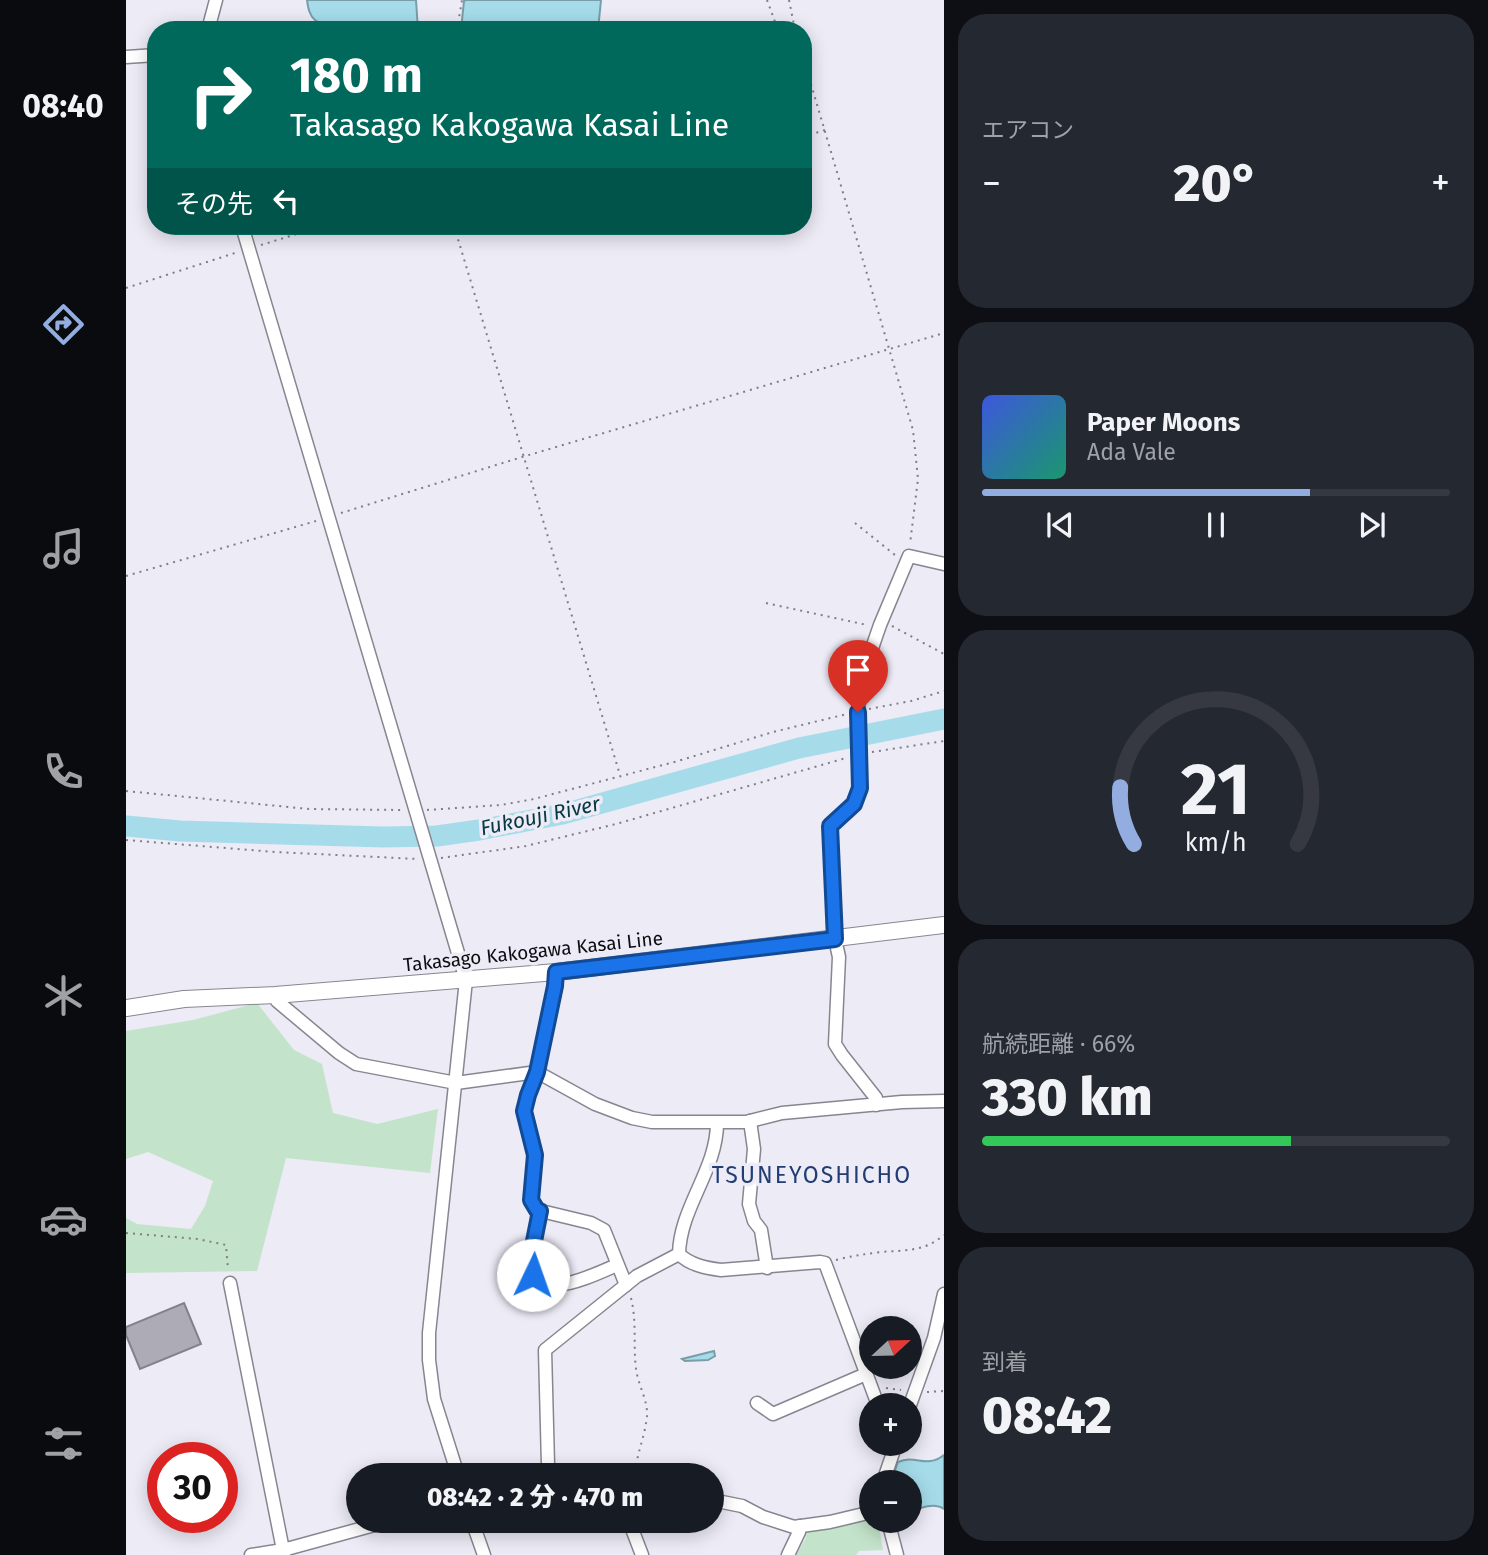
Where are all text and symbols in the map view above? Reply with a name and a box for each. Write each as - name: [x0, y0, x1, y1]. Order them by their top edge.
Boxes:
- text: 180 m: [290, 46, 423, 105]
- icon: right: [175, 49, 266, 140]
- text: 08:40: [22, 87, 104, 125]
- text: Takasago Kakogawa Kasai Line: [290, 106, 729, 144]
- text: エアコン: [982, 116, 1074, 144]
- text: 20°: [1173, 152, 1259, 215]
- text: −: [982, 160, 1001, 206]
- text: +: [1431, 160, 1450, 206]
- icon: left: [267, 182, 305, 220]
- text: その先: [175, 189, 253, 220]
- icon: directions: [39, 300, 88, 349]
- text: Paper Moons: [1087, 407, 1240, 438]
- text: Ada Vale: [1087, 438, 1176, 466]
- icon: previous: [1041, 506, 1079, 544]
- icon: pause: [1197, 506, 1235, 544]
- icon: next: [1353, 506, 1391, 544]
- icon: music: [39, 524, 88, 573]
- pin: [828, 640, 888, 712]
- icon: arrive: [839, 651, 877, 689]
- text: 21: [1181, 746, 1251, 833]
- icon: phone: [39, 747, 88, 796]
- water label: Fukouji River: [478, 790, 603, 841]
- text: km/h: [1185, 827, 1247, 857]
- street label: Takasago Kakogawa Kasai Line: [402, 926, 664, 977]
- icon: climate: [39, 971, 88, 1020]
- text: 航続距離 · 66%: [982, 1030, 1135, 1058]
- text: 330 km: [982, 1066, 1153, 1129]
- district label: TSUNEYOSHICHO: [712, 1161, 912, 1189]
- icon: car: [39, 1195, 88, 1244]
- position arrow: [496, 1238, 570, 1312]
- north arrow: [859, 1316, 922, 1379]
- map controls: [859, 1316, 922, 1533]
- text: 到着: [982, 1348, 1028, 1376]
- text: 08:42: [982, 1384, 1112, 1447]
- button: +: [859, 1393, 922, 1456]
- icon: filters: [39, 1419, 88, 1468]
- speed limit sign: 30: [147, 1442, 238, 1533]
- button: −: [859, 1470, 922, 1533]
- text: 08:42 · 2 分 · 470 m: [427, 1482, 643, 1513]

